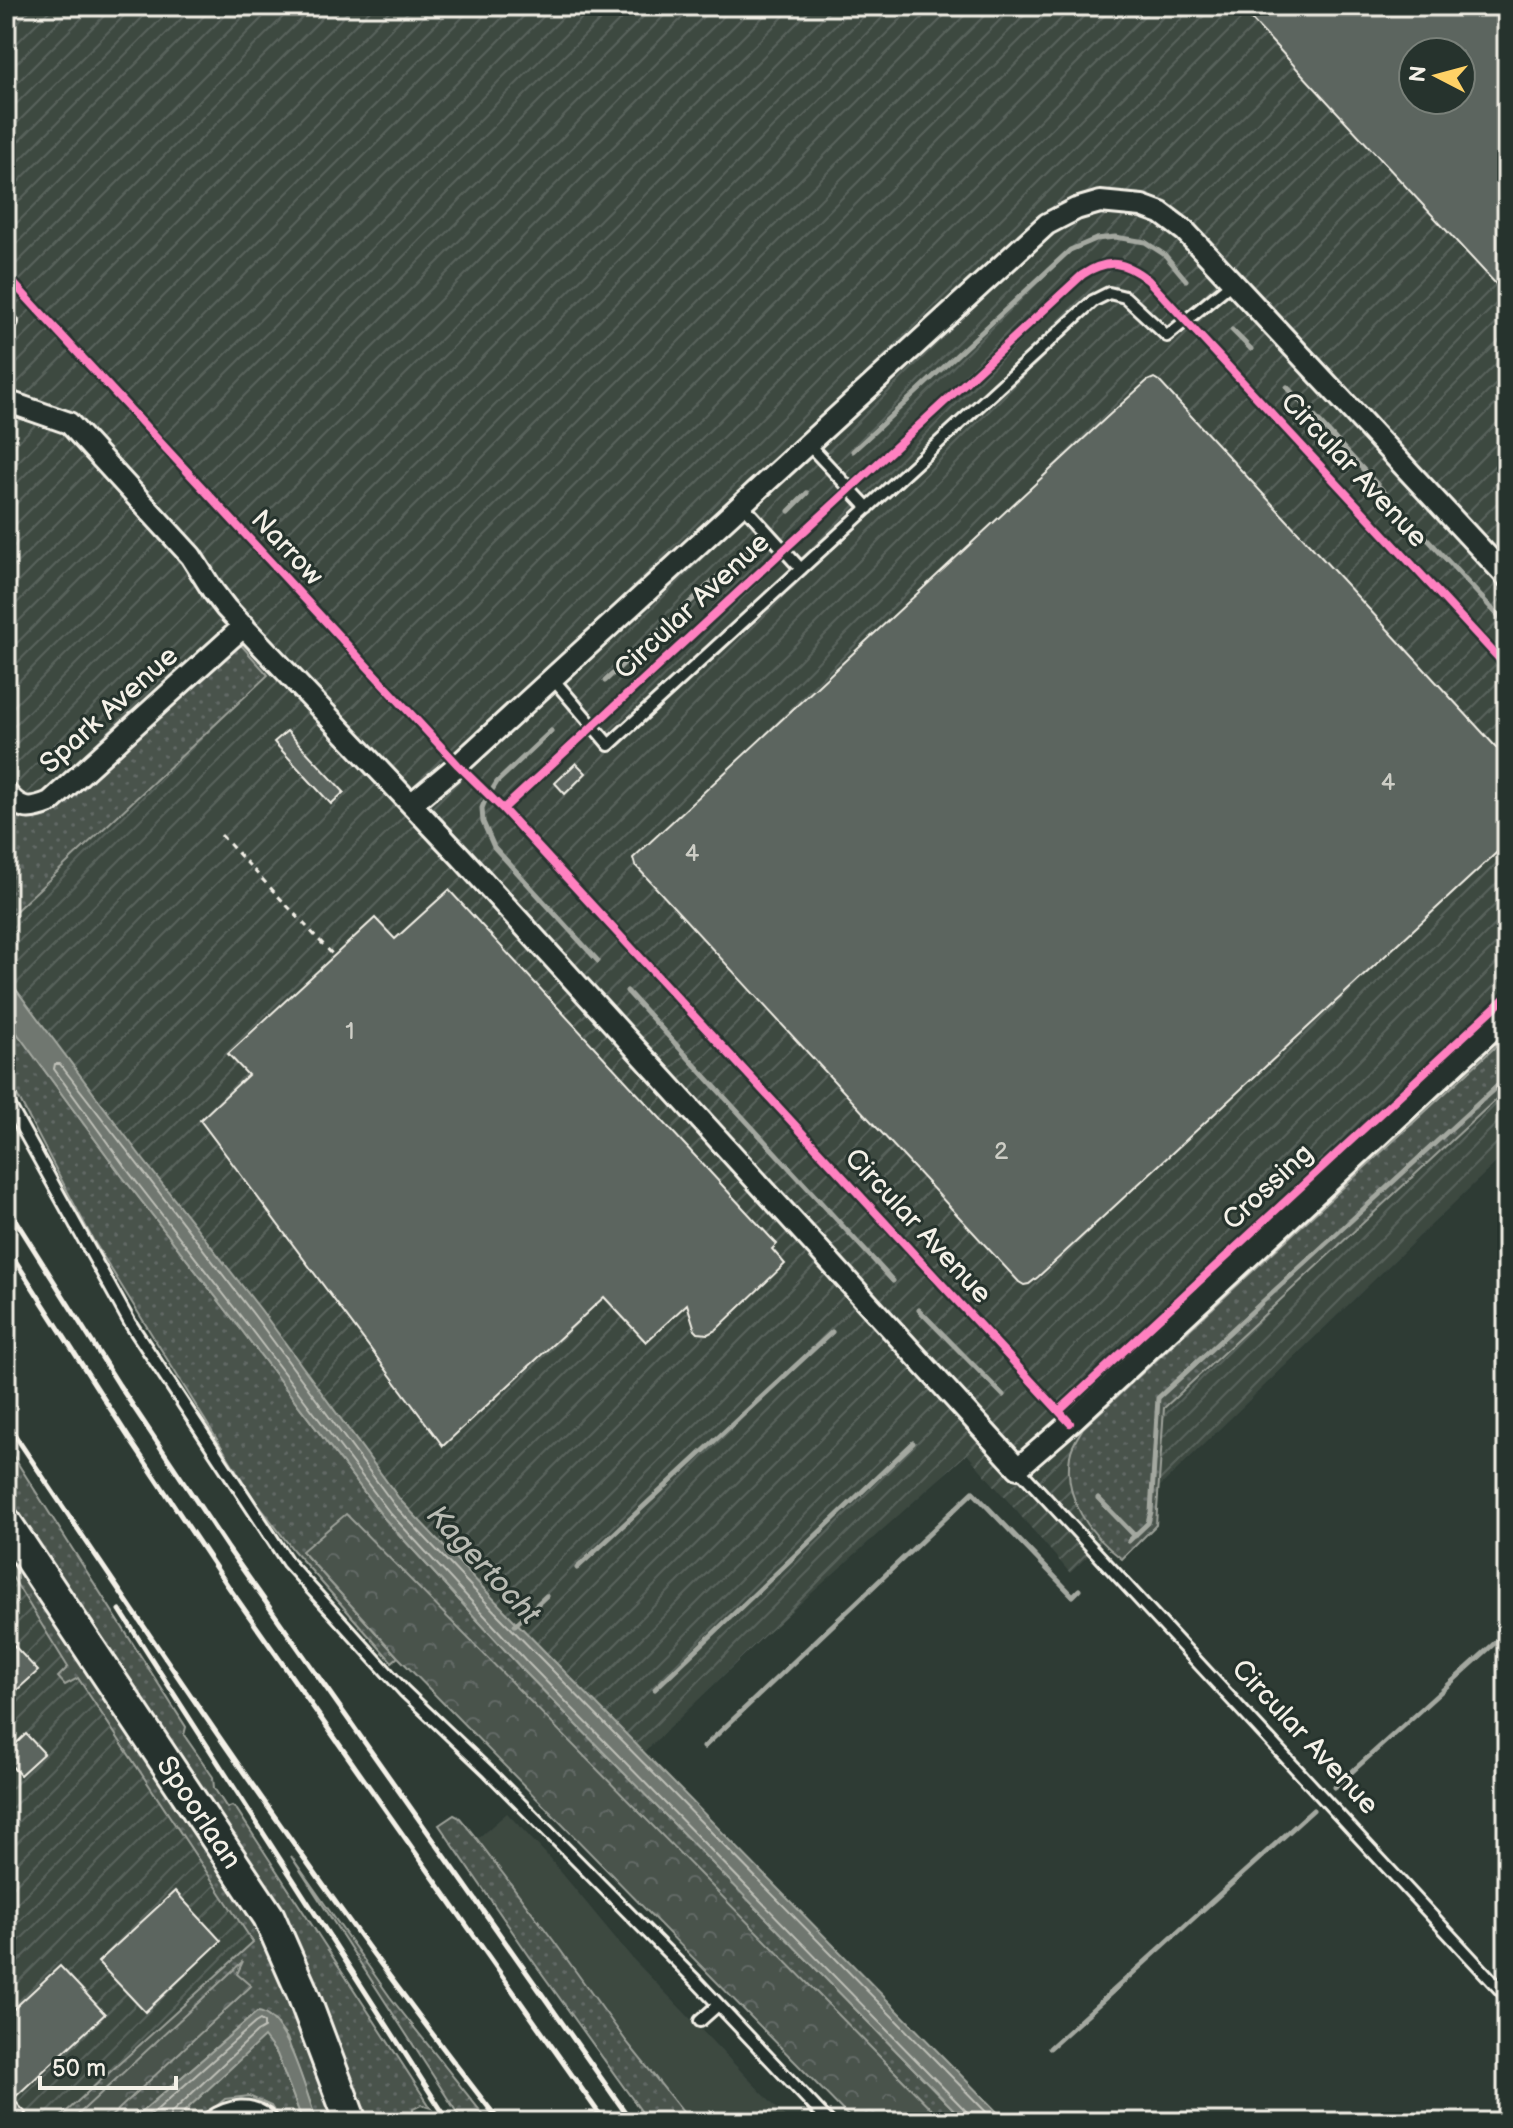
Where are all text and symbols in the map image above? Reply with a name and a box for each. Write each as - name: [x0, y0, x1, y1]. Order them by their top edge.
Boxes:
- north arrow: [1397, 36, 1477, 116]
- text: N: [1404, 64, 1433, 84]
- street label: Circular Avenue: [1274, 386, 1434, 554]
- street label: Narrow: [244, 503, 330, 593]
- street label: Circular Avenue: [608, 526, 776, 686]
- street label: Spark Avenue: [33, 639, 185, 781]
- house number: 4: [1381, 768, 1396, 797]
- house number: 4: [685, 839, 700, 868]
- house number: 1: [345, 1017, 355, 1046]
- house number: 2: [994, 1137, 1008, 1166]
- street label: Crossing: [1216, 1137, 1320, 1237]
- street label: Circular Avenue: [838, 1142, 998, 1310]
- water label: Kagertocht: [419, 1498, 548, 1633]
- street label: Circular Avenue: [1225, 1653, 1385, 1821]
- street label: Spoorlaan: [150, 1750, 249, 1875]
- scale bar: [40, 2040, 176, 2090]
- text: 50 m: [52, 2054, 106, 2083]

